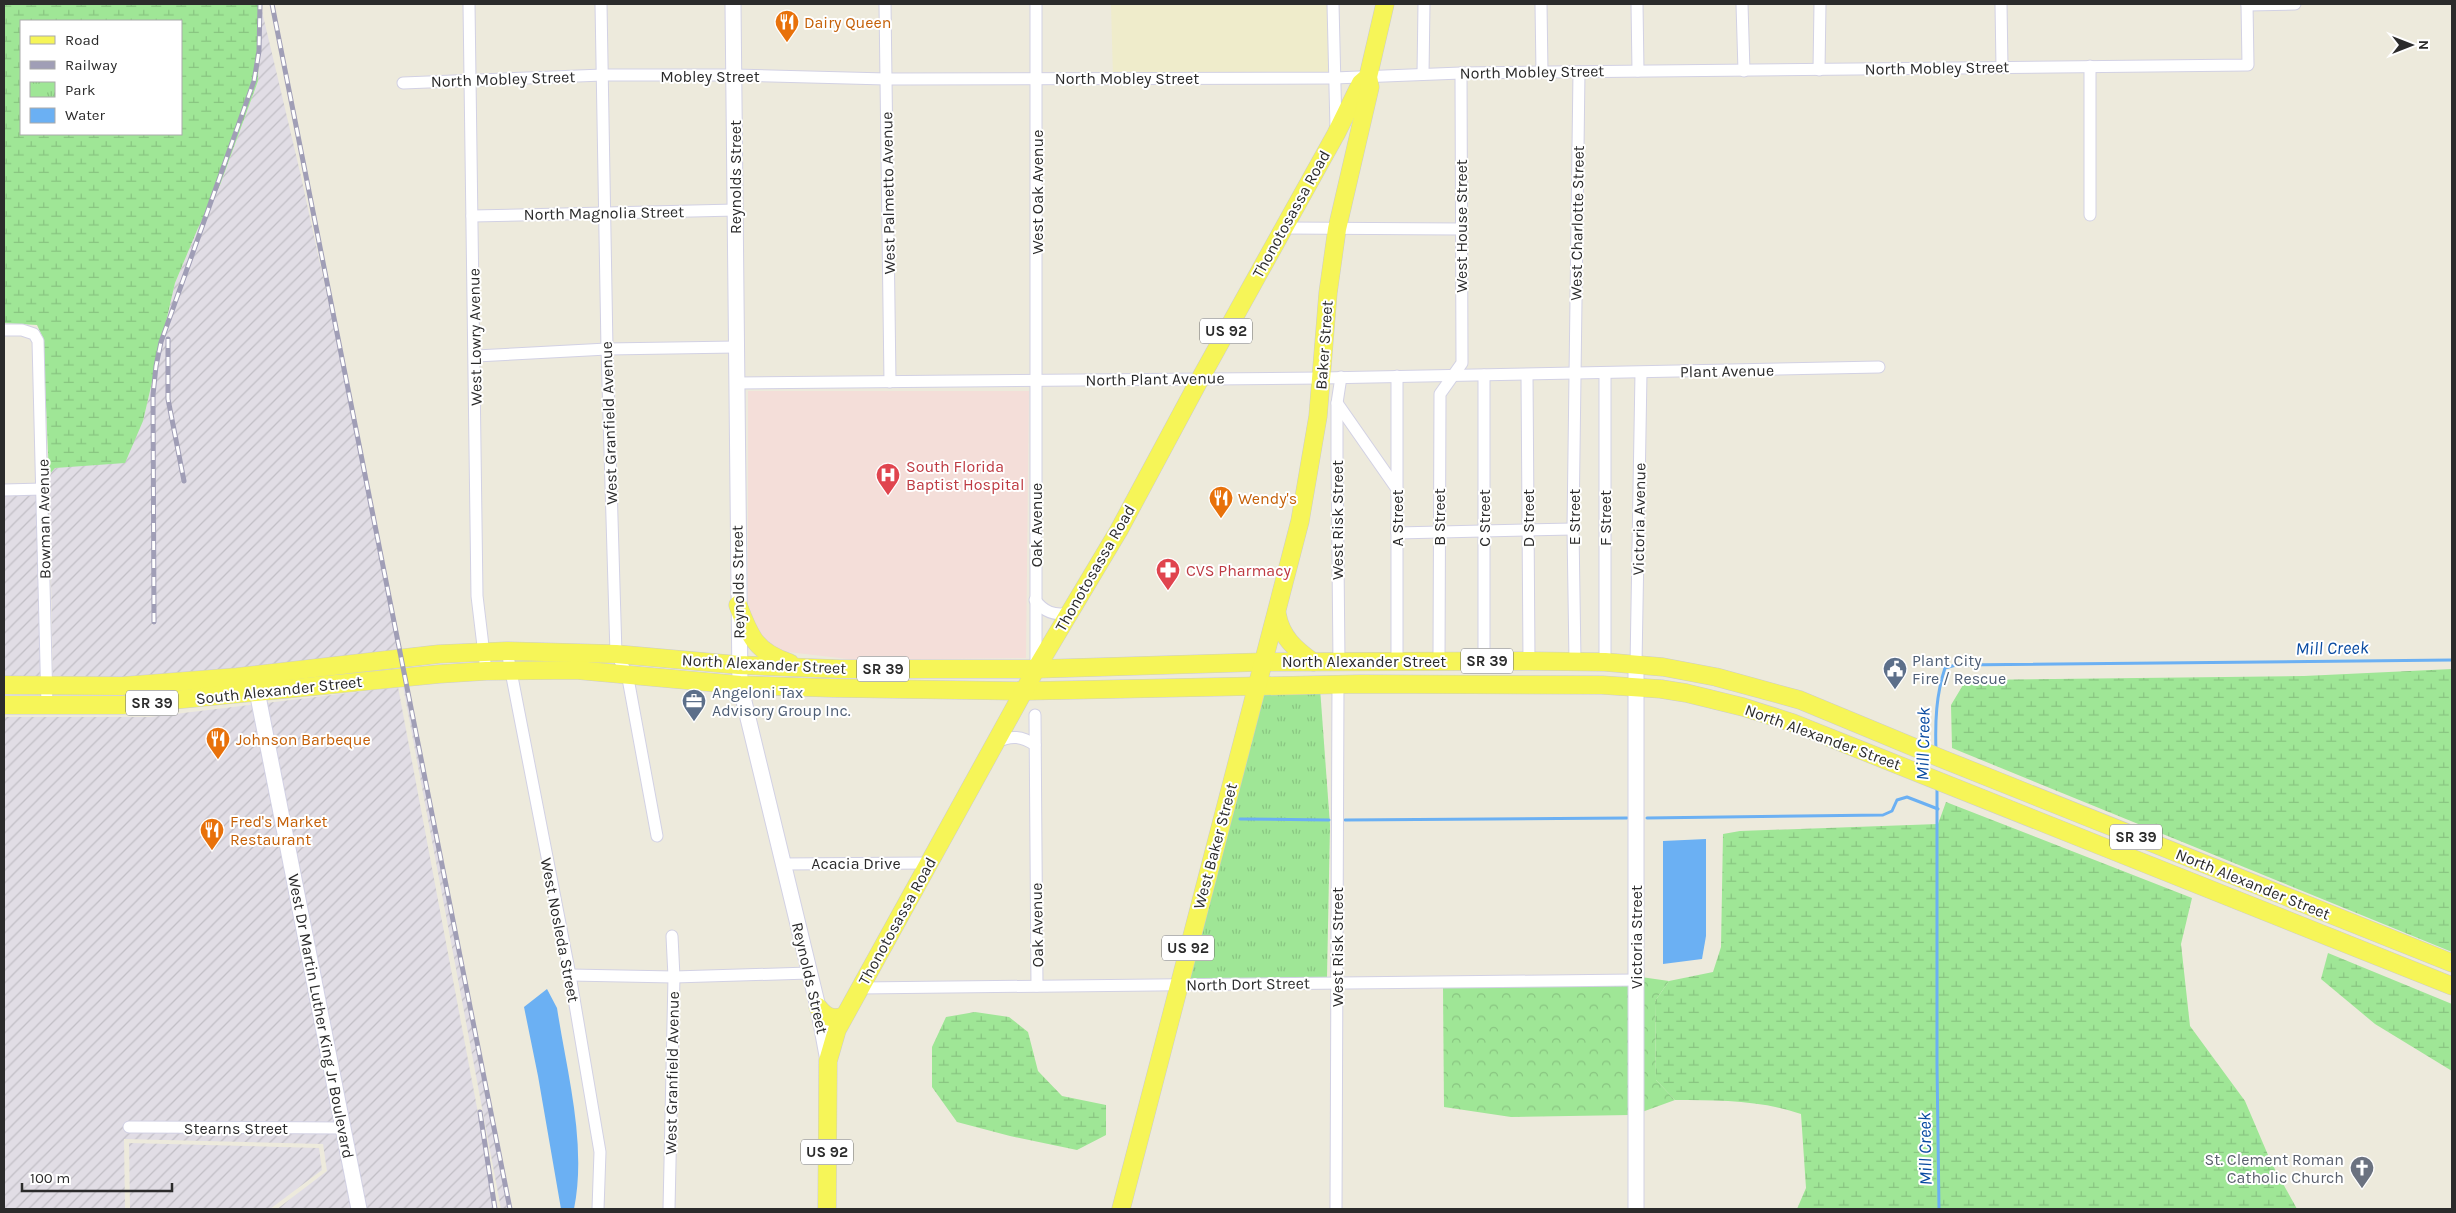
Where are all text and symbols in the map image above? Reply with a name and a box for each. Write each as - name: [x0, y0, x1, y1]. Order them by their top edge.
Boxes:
- restaurant icon: Dairy Queen: [774, 9, 800, 43]
- place label: Dairy Queen: [804, 13, 891, 32]
- legend: [20, 20, 182, 135]
- north arrow: [2386, 20, 2436, 70]
- text: Road: [65, 31, 100, 49]
- text: N: [2415, 40, 2432, 50]
- text: Railway: [65, 56, 117, 74]
- street label: North Mobley Street: [1865, 57, 2009, 79]
- street label: North Mobley Street: [1460, 61, 1604, 83]
- street label: North Mobley Street: [430, 67, 576, 91]
- street label: Mobley Street: [660, 67, 760, 86]
- street label: North Mobley Street: [1055, 69, 1199, 88]
- text: Park: [65, 81, 95, 99]
- text: Water: [65, 106, 106, 124]
- street label: West Palmetto Avenue: [877, 111, 899, 275]
- street label: Reynolds Street: [726, 120, 745, 234]
- street label: West Oak Avenue: [1028, 130, 1047, 254]
- street label: West Charlotte Street: [1566, 145, 1588, 301]
- street label: Thonotosassa Road: [1248, 147, 1334, 281]
- street label: West House Street: [1452, 159, 1471, 293]
- street label: North Magnolia Street: [524, 202, 684, 224]
- street label: West Lowry Avenue: [464, 268, 486, 406]
- street label: Baker Street: [1311, 300, 1337, 390]
- road number: US 92: [1200, 318, 1252, 344]
- street label: West Granfield Avenue: [597, 341, 621, 505]
- street label: Plant Avenue: [1680, 361, 1774, 381]
- street label: North Plant Avenue: [1085, 368, 1225, 390]
- place label: South Florida Baptist Hospital: [906, 457, 1024, 494]
- street label: Bowman Avenue: [33, 459, 55, 579]
- street label: West Risk Street: [1328, 460, 1347, 580]
- hospital icon: South Florida Baptist Hospital: [875, 462, 901, 496]
- street label: Victoria Avenue: [1629, 463, 1649, 575]
- street label: Oak Avenue: [1027, 483, 1046, 567]
- restaurant icon: Wendy's: [1208, 485, 1234, 519]
- street label: B Street: [1430, 488, 1449, 546]
- place label: Wendy's: [1238, 489, 1297, 508]
- street label: C Street: [1475, 489, 1494, 547]
- street label: D Street: [1519, 489, 1538, 547]
- street label: E Street: [1565, 489, 1584, 545]
- street label: A Street: [1388, 490, 1407, 546]
- street label: F Street: [1596, 490, 1615, 546]
- street label: Thonotosassa Road: [1051, 501, 1139, 635]
- street label: Reynolds Street: [728, 525, 748, 639]
- pharmacy icon: CVS Pharmacy: [1155, 557, 1181, 591]
- place label: CVS Pharmacy: [1186, 561, 1291, 580]
- water label: Mill Creek: [2295, 636, 2370, 660]
- road number: SR 39: [1461, 648, 1513, 674]
- street label: North Alexander Street: [681, 650, 847, 678]
- place label: Plant City Fire / Rescue: [1912, 651, 2006, 688]
- street label: North Alexander Street: [1282, 652, 1446, 671]
- road number: SR 39: [857, 656, 909, 682]
- public building icon: Plant City Fire / Rescue: [1882, 656, 1908, 690]
- street label: South Alexander Street: [195, 672, 363, 708]
- place label: Angeloni Tax Advisory Group Inc.: [712, 683, 851, 720]
- office icon: Angeloni Tax Advisory Group Inc.: [681, 688, 707, 722]
- road number: SR 39: [126, 690, 178, 716]
- street label: North Alexander Street: [1742, 700, 1904, 774]
- water label: Mill Creek: [1911, 706, 1935, 781]
- restaurant icon: Johnson Barbeque: [205, 726, 231, 760]
- place label: Johnson Barbeque: [236, 730, 371, 749]
- street label: West Baker Street: [1189, 781, 1241, 911]
- place label: Fred's Market Restaurant: [230, 812, 328, 849]
- restaurant icon: Fred's Market Restaurant: [199, 817, 225, 851]
- road number: SR 39: [2110, 824, 2162, 850]
- street label: North Alexander Street: [2173, 844, 2333, 924]
- street label: Acacia Drive: [811, 854, 901, 873]
- street label: Thonotosassa Road: [854, 854, 940, 988]
- street label: West Nosleda Street: [537, 856, 583, 1004]
- street label: West Dr Martin Luther King Jr Boulevard: [284, 872, 358, 1160]
- street label: Oak Avenue: [1027, 883, 1047, 967]
- street label: Victoria Street: [1627, 885, 1646, 989]
- street label: West Risk Street: [1328, 887, 1347, 1007]
- street label: Reynolds Street: [788, 920, 832, 1036]
- road number: US 92: [1162, 936, 1214, 960]
- street label: North Dort Street: [1186, 973, 1310, 995]
- street label: West Granfield Avenue: [661, 991, 683, 1155]
- water label: Mill Creek: [1913, 1111, 1937, 1186]
- street label: Stearns Street: [184, 1119, 288, 1138]
- road number: US 92: [801, 1140, 853, 1164]
- place label: St. Clement Roman Catholic Church: [2205, 1150, 2344, 1187]
- church icon: St. Clement Roman Catholic Church: [2349, 1155, 2375, 1189]
- scale bar: [22, 1160, 172, 1192]
- text: 100 m: [30, 1169, 70, 1187]

